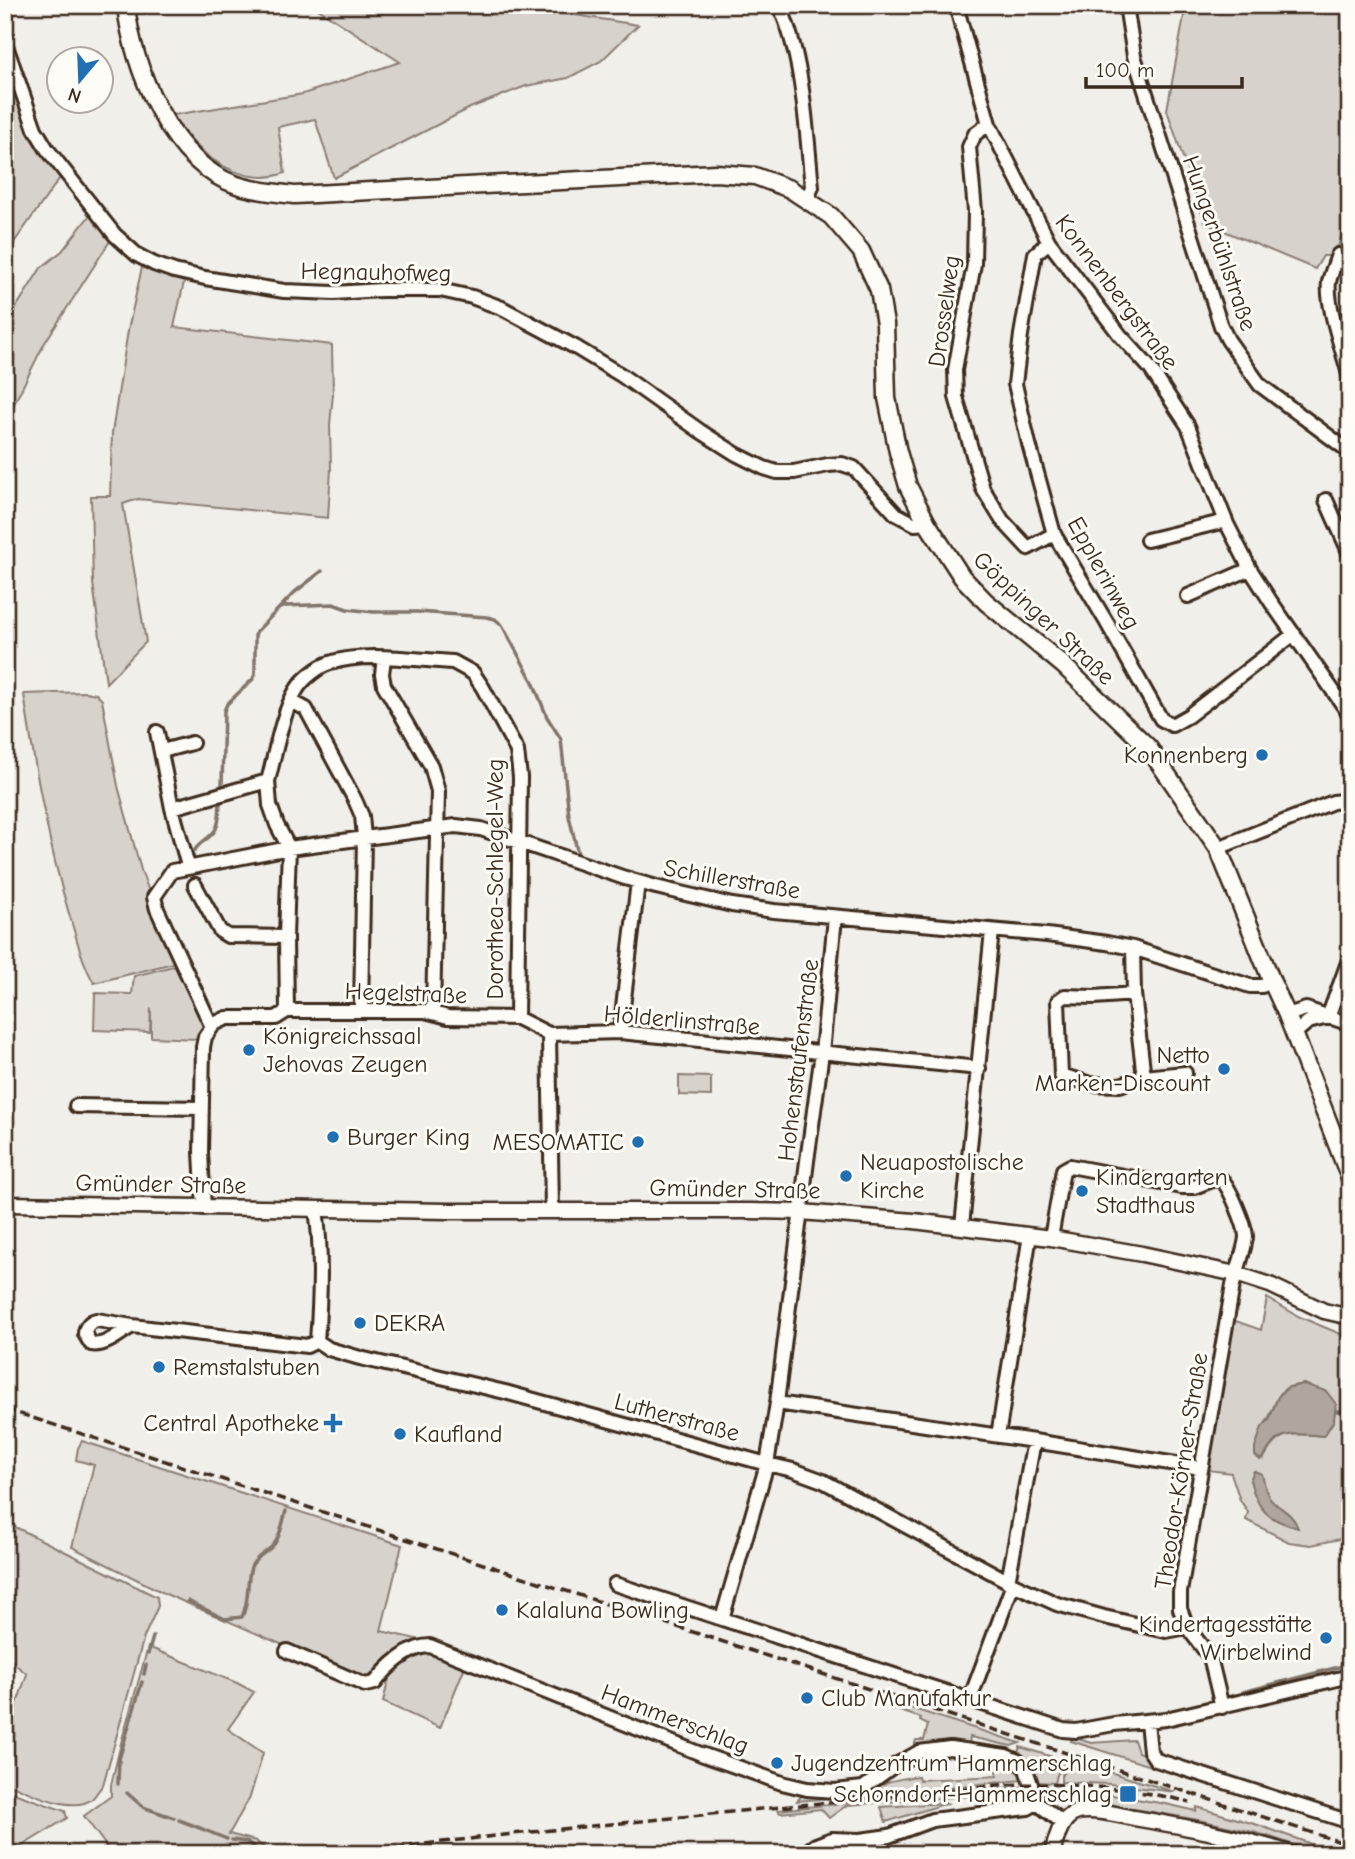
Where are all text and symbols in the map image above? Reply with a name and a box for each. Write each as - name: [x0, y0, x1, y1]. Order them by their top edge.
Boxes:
- north arrow: [46, 46, 116, 116]
- scale bar: [1086, 46, 1241, 90]
- text: 100 m: [1096, 58, 1154, 82]
- text: N: [65, 83, 84, 108]
- street label: Hungerbühlstraße: [1177, 152, 1263, 334]
- street label: Konnenbergstraße: [1049, 209, 1185, 375]
- street label: Drosselweg: [922, 253, 966, 369]
- street label: Hegnauhofweg: [300, 257, 452, 287]
- street label: Epplerinweg: [1062, 512, 1146, 634]
- street label: Göppinger Straße: [968, 545, 1120, 691]
- place label: Konnenberg: [1124, 741, 1248, 769]
- marker: Konnenberg: [1254, 747, 1270, 763]
- street label: Dorothea-Schlegel-Weg: [481, 759, 509, 999]
- street label: Schillerstraße: [662, 853, 802, 905]
- street label: Hohenstaufenstraße: [772, 957, 824, 1163]
- street label: Hegelstraße: [344, 977, 468, 1009]
- street label: Hölderlinstraße: [603, 999, 761, 1041]
- place label: Königreichssaal Jehovas Zeugen: [263, 1022, 428, 1078]
- place label: Netto Marken-Discount: [1035, 1041, 1211, 1097]
- marker: Königreichssaal Jehovas Zeugen: [241, 1042, 257, 1058]
- marker: Netto Marken-Discount: [1216, 1061, 1232, 1077]
- place label: Burger King: [347, 1123, 470, 1151]
- place label: MESOMATIC: [493, 1128, 624, 1156]
- marker: Burger King: [325, 1129, 341, 1145]
- marker: MESOMATIC: [630, 1134, 646, 1150]
- place label: Neuapostolische Kirche: [860, 1148, 1024, 1204]
- place label: Kindergarten Stadthaus: [1096, 1163, 1228, 1219]
- marker: Neuapostolische Kirche: [838, 1168, 854, 1184]
- street label: Gmünder Straße: [75, 1169, 247, 1199]
- street label: Gmünder Straße: [649, 1174, 821, 1204]
- marker: Kindergarten Stadthaus: [1074, 1183, 1090, 1199]
- place label: DEKRA: [374, 1309, 445, 1337]
- marker: DEKRA: [352, 1315, 368, 1331]
- street label: Theodor-Körner-Straße: [1148, 1351, 1214, 1591]
- place label: Remstalstuben: [173, 1353, 320, 1381]
- marker: Remstalstuben: [151, 1359, 167, 1375]
- street label: Lutherstraße: [611, 1387, 743, 1447]
- place label: Central Apotheke: [143, 1409, 319, 1437]
- marker: Central Apotheke: [325, 1415, 341, 1431]
- place label: Kaufland: [414, 1420, 502, 1448]
- marker: Kaufland: [392, 1426, 408, 1442]
- place label: Kalaluna Bowling: [516, 1596, 689, 1624]
- marker: Kalaluna Bowling: [494, 1602, 510, 1618]
- place label: Kindertagesstätte Wirbelwind: [1139, 1610, 1312, 1666]
- marker: Kindertagesstätte Wirbelwind: [1318, 1630, 1334, 1646]
- street label: Hammerschlag: [597, 1678, 753, 1760]
- place label: Club Manufaktur: [821, 1684, 992, 1712]
- marker: Club Manufaktur: [799, 1690, 815, 1706]
- place label: Jugendzentrum Hammerschlag: [791, 1749, 1112, 1777]
- marker: Jugendzentrum Hammerschlag: [769, 1755, 785, 1771]
- place label: Schorndorf-Hammerschlag: [834, 1780, 1112, 1808]
- marker: Schorndorf-Hammerschlag: [1118, 1784, 1138, 1804]

